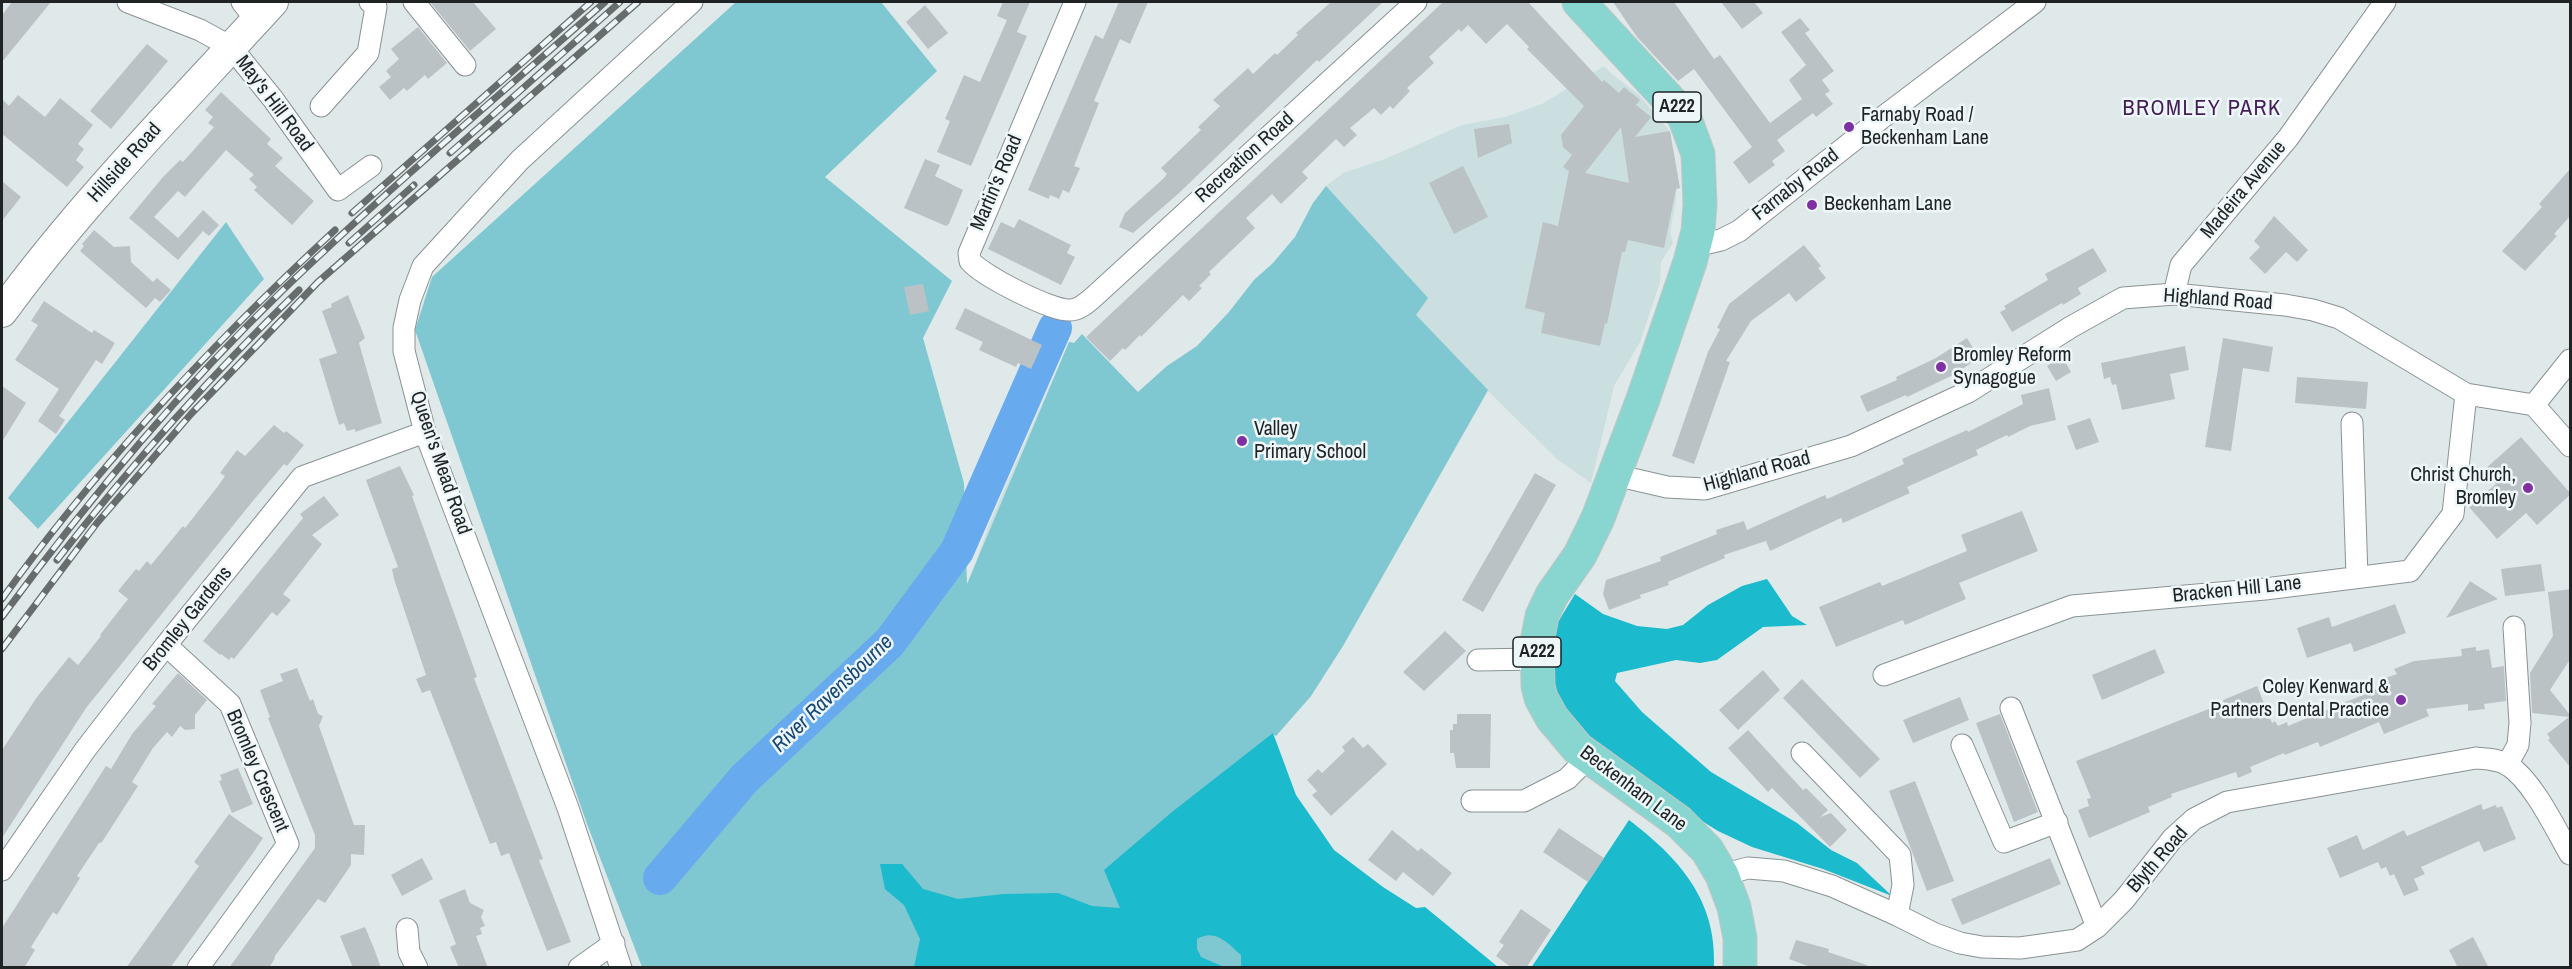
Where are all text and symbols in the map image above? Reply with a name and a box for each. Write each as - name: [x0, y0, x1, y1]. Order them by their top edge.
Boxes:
- street label: May's Hill Road: [230, 51, 318, 157]
- road number: A222: [1653, 92, 1701, 122]
- district label: BROMLEY PARK: [2122, 96, 2282, 122]
- place label: Farnaby Road / Beckenham Lane: [1861, 104, 1989, 151]
- street label: Recreation Road: [1191, 108, 1299, 208]
- street label: Hillside Road: [83, 118, 167, 208]
- marker: Farnaby Road / Beckenham Lane: [1842, 120, 1856, 134]
- street label: Martin's Road: [966, 132, 1028, 234]
- street label: Madeira Avenue: [2196, 136, 2292, 244]
- street label: Farnaby Road: [1748, 144, 1844, 226]
- place label: Beckenham Lane: [1824, 193, 1952, 217]
- marker: Beckenham Lane: [1805, 198, 1819, 212]
- street label: Highland Road: [2163, 284, 2273, 316]
- place label: Bromley Reform Synagogue: [1953, 344, 2071, 391]
- marker: Bromley Reform Synagogue: [1934, 360, 1948, 374]
- street label: Queen's Mead Road: [404, 388, 476, 538]
- place label: Valley Primary School: [1254, 418, 1366, 465]
- marker: Valley Primary School: [1235, 434, 1249, 448]
- street label: Highland Road: [1701, 446, 1813, 498]
- place label: Christ Church, Bromley: [2410, 464, 2516, 511]
- marker: Christ Church, Bromley: [2521, 481, 2535, 495]
- street label: Bromley Gardens: [139, 562, 237, 676]
- street label: Bracken Hill Lane: [2171, 571, 2303, 609]
- water label: River Ravensbourne: [767, 630, 899, 758]
- road number: A222: [1513, 637, 1561, 667]
- place label: Coley Kenward & Partners Dental Practice: [2210, 676, 2389, 723]
- marker: Coley Kenward & Partners Dental Practice: [2394, 693, 2408, 707]
- street label: Bromley Crescent: [220, 706, 294, 836]
- street label: Beckenham Lane: [1575, 741, 1691, 837]
- street label: Blyth Road: [2123, 822, 2193, 898]

